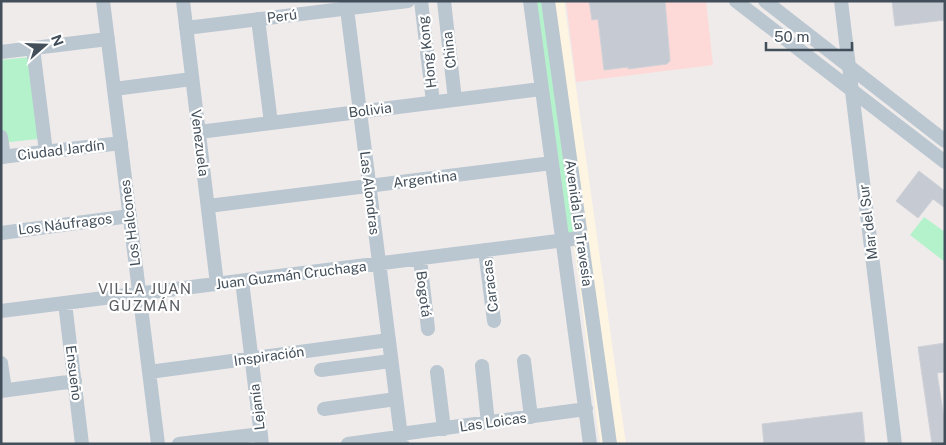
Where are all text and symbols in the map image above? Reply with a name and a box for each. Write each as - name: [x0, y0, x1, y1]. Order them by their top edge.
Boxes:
- street label: Perú: [266, 6, 298, 26]
- street label: Hong Kong: [415, 15, 439, 89]
- north arrow: [20, 20, 70, 70]
- scale bar: [766, 20, 852, 52]
- text: 50 m: [774, 28, 809, 45]
- street label: China: [439, 31, 459, 69]
- text: N: [48, 33, 67, 48]
- street label: Bolivia: [348, 99, 392, 121]
- street label: Venezuela: [188, 109, 212, 177]
- street label: Ciudad Jardín: [17, 137, 105, 163]
- street label: Las Alondras: [357, 150, 383, 236]
- street label: Avenida La Travesía: [562, 159, 596, 287]
- street label: Argentina: [392, 167, 458, 191]
- street label: Los Halcones: [117, 179, 143, 267]
- street label: Mar del Sur: [855, 183, 881, 261]
- street label: Los Náufragos: [17, 210, 113, 238]
- street label: Juan Guzmán Cruchaga: [215, 258, 367, 292]
- street label: Caracas: [479, 259, 501, 313]
- street label: Bogotá: [413, 270, 435, 318]
- district label: VILLA JUAN GUZMÁN: [98, 280, 192, 314]
- street label: Inspiración: [233, 343, 305, 369]
- street label: Ensueño: [63, 344, 85, 402]
- street label: Lejanía: [246, 383, 268, 431]
- street label: Las Loicas: [458, 409, 528, 435]

